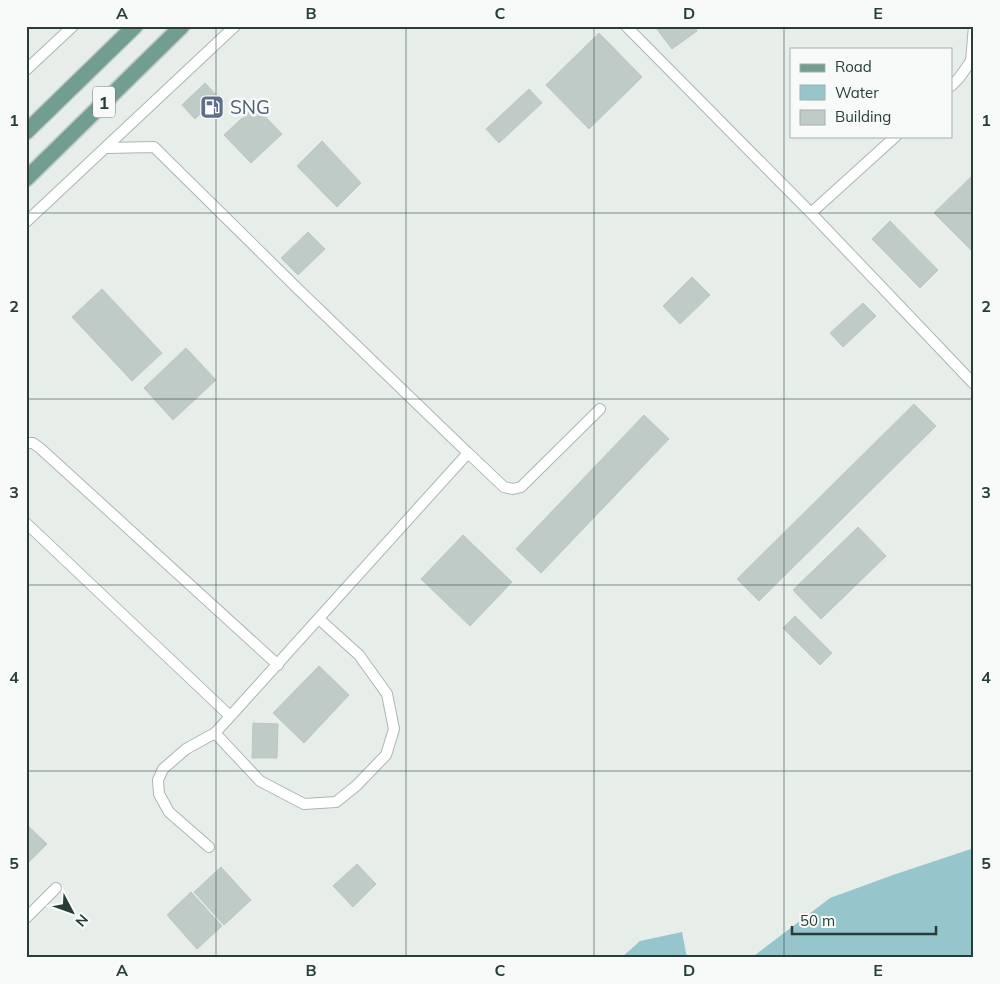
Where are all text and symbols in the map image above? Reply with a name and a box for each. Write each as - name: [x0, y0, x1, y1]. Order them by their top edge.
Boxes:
- text: A: [116, 3, 128, 23]
- text: B: [305, 3, 317, 23]
- text: C: [495, 3, 506, 23]
- text: D: [683, 3, 695, 23]
- text: E: [873, 3, 883, 23]
- legend: [790, 48, 952, 138]
- text: Road: [835, 57, 872, 76]
- text: Water: [835, 83, 879, 102]
- road number: 1: [93, 86, 115, 118]
- fuel station icon: SNG: [199, 94, 225, 120]
- place label: SNG: [230, 95, 270, 119]
- text: Building: [835, 107, 891, 126]
- text: 1: [9, 110, 19, 130]
- text: 1: [981, 110, 991, 130]
- text: 2: [9, 296, 19, 316]
- text: 2: [981, 296, 991, 316]
- text: 3: [9, 482, 19, 502]
- text: 3: [981, 482, 991, 502]
- text: 4: [9, 667, 19, 687]
- text: 4: [981, 667, 991, 687]
- text: 5: [9, 853, 19, 873]
- text: 5: [981, 853, 991, 873]
- north arrow: [48, 886, 98, 936]
- scale bar: [792, 904, 936, 936]
- text: N: [72, 911, 92, 930]
- text: 50 m: [800, 911, 835, 930]
- text: A: [116, 960, 128, 980]
- text: B: [305, 960, 317, 980]
- text: C: [495, 960, 506, 980]
- text: D: [683, 960, 695, 980]
- text: E: [873, 960, 883, 980]

